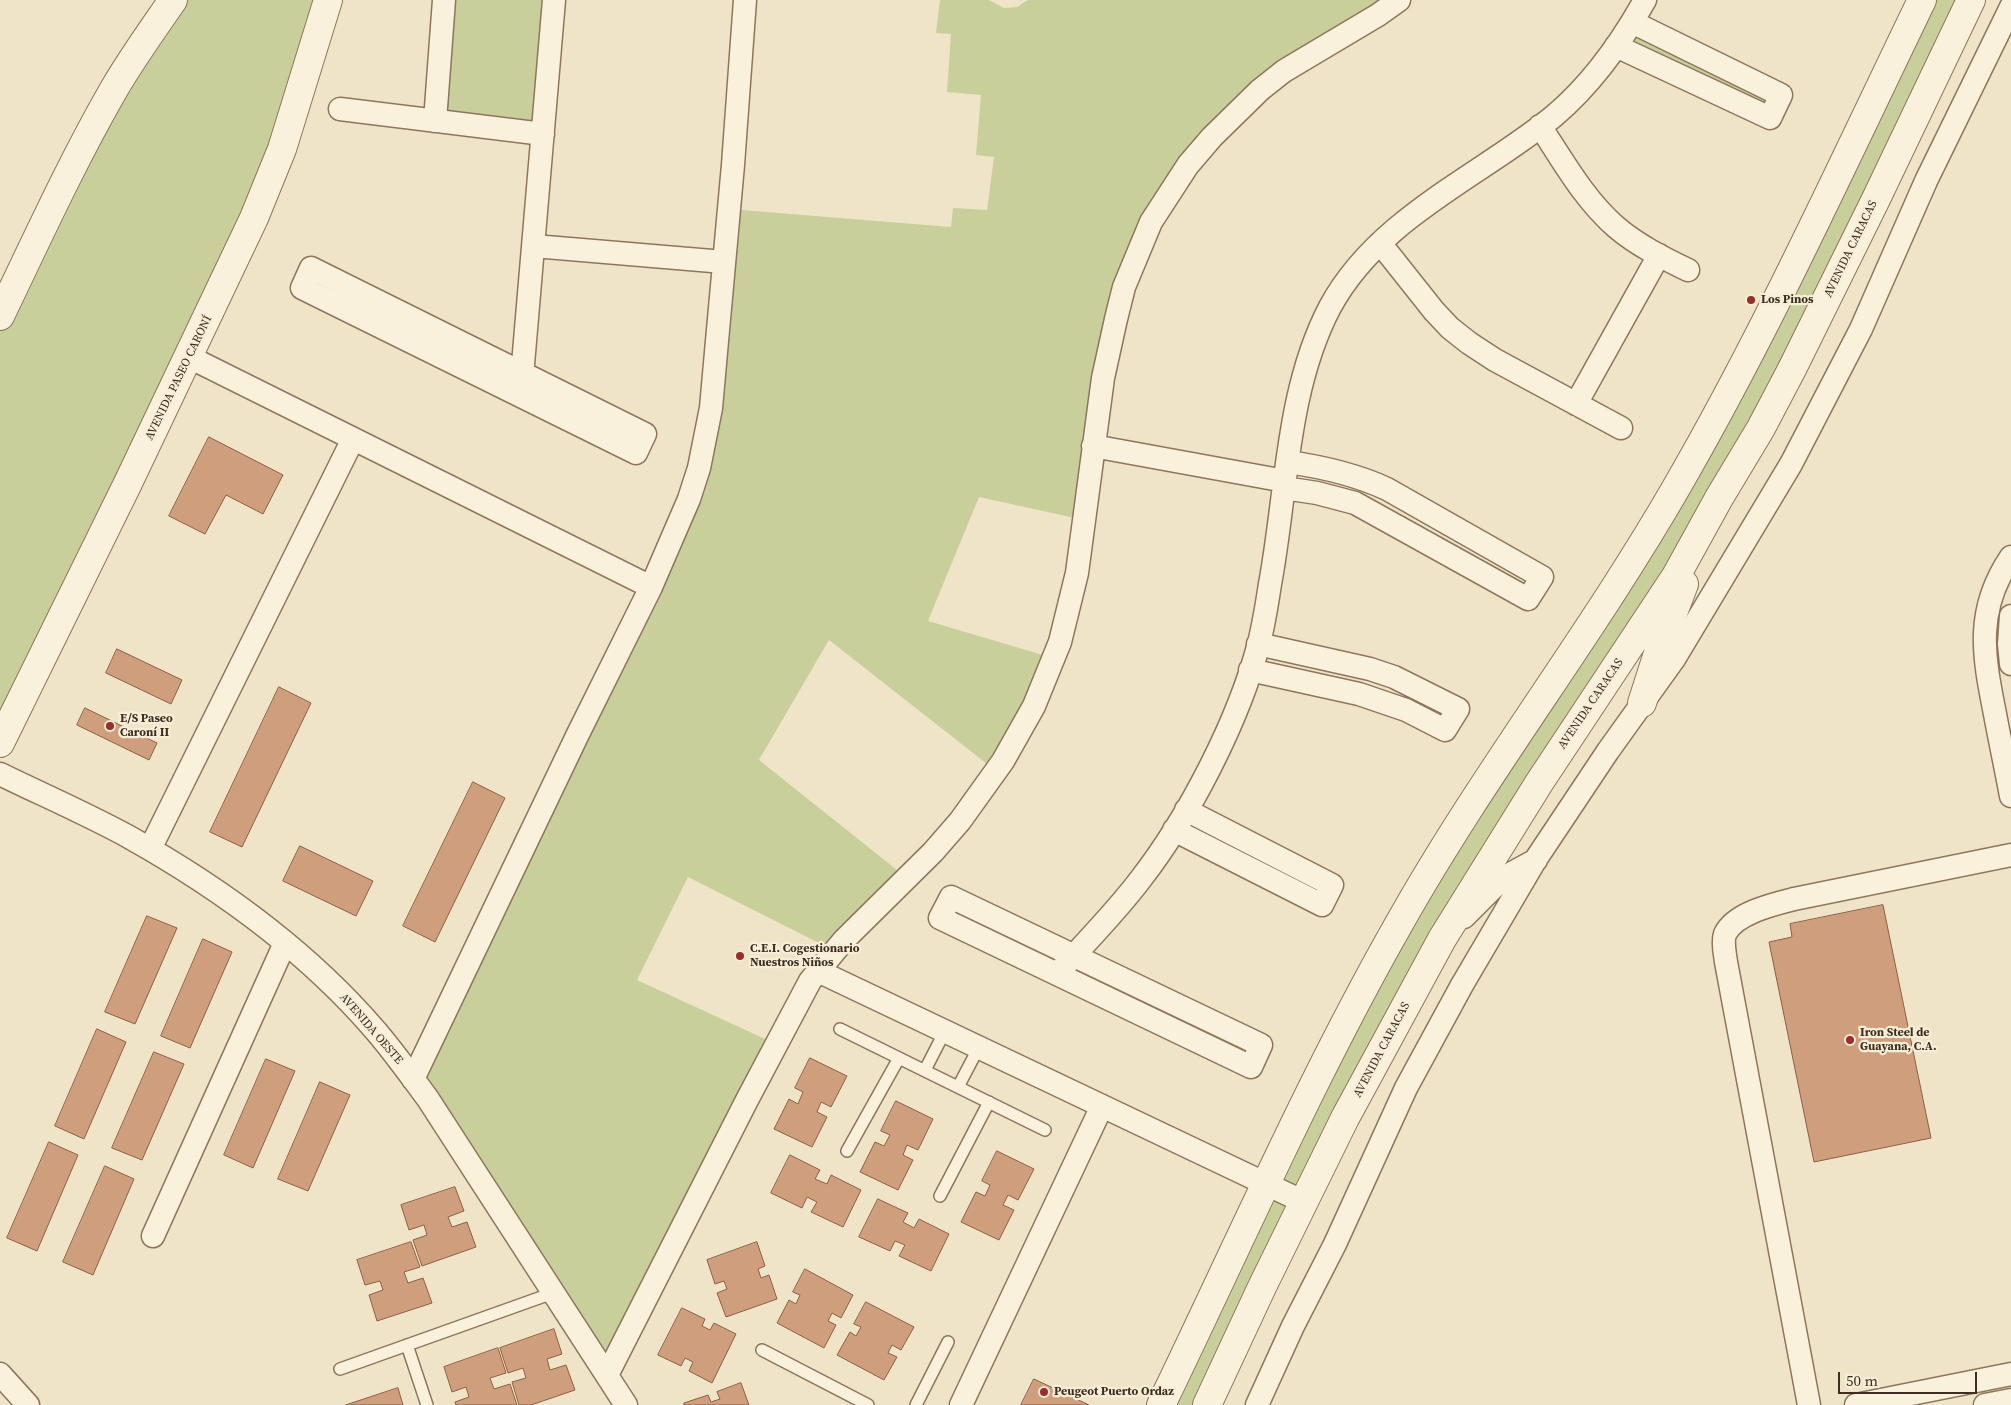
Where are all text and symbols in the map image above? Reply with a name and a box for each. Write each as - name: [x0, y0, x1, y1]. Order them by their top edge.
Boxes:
- street label: AVENIDA CARACAS: [1821, 198, 1881, 300]
- place label: Los Pinos: [1761, 293, 1814, 307]
- marker: Los Pinos: [1745, 294, 1757, 306]
- street label: AVENIDA PASEO CARONÍ: [143, 313, 215, 443]
- street label: AVENIDA CARACAS: [1555, 656, 1627, 752]
- place label: E/S Paseo Caroní II: [120, 712, 173, 740]
- marker: E/S Paseo Caroní II: [104, 720, 116, 732]
- place label: C.E.I. Cogestionario Nuestros Niños: [750, 942, 860, 970]
- marker: C.E.I. Cogestionario Nuestros Niños: [734, 950, 746, 962]
- street label: AVENIDA OESTE: [336, 990, 406, 1068]
- street label: AVENIDA CARACAS: [1351, 1000, 1413, 1100]
- place label: Iron Steel de Guayana, C.A.: [1860, 1026, 1937, 1054]
- marker: Iron Steel de Guayana, C.A.: [1844, 1034, 1856, 1046]
- scale bar: [1841, 1362, 1980, 1394]
- text: 50 m: [1846, 1370, 1878, 1391]
- place label: Peugeot Puerto Ordaz: [1054, 1385, 1174, 1399]
- marker: Peugeot Puerto Ordaz: [1038, 1386, 1050, 1398]

